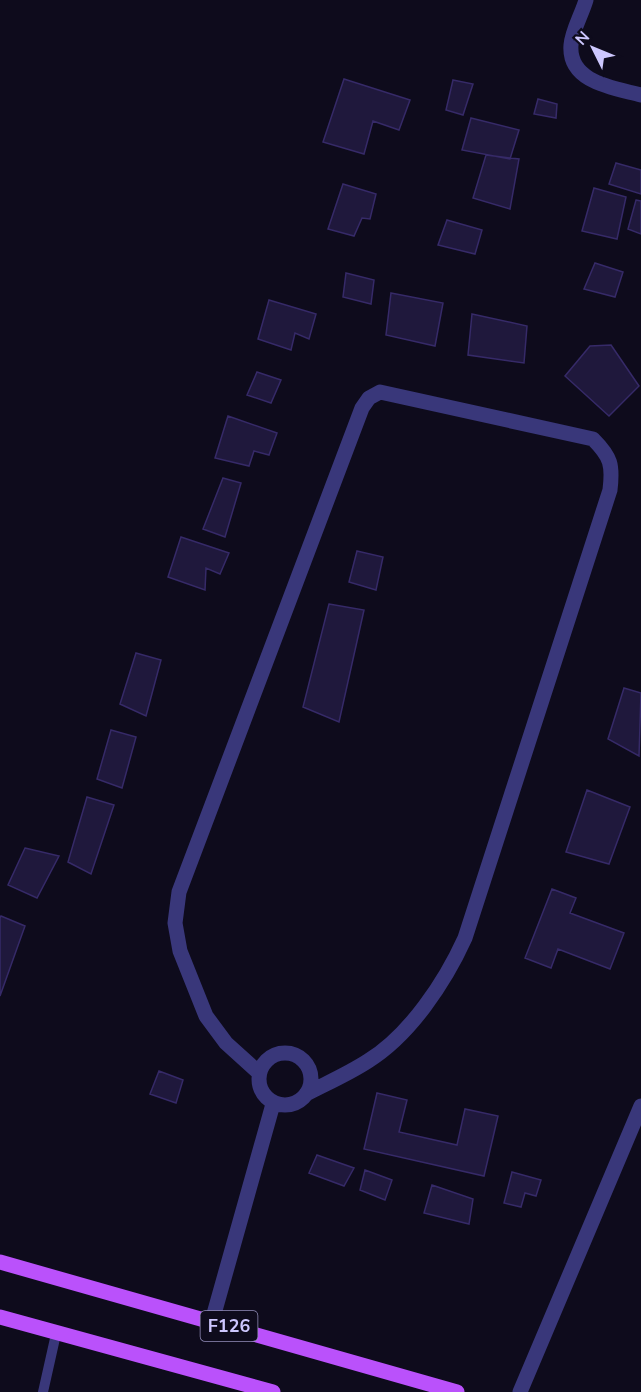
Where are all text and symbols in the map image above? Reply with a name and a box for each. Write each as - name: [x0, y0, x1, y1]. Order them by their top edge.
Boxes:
- north arrow: [563, 18, 623, 78]
- text: N: [571, 27, 595, 50]
- road number: F126: [200, 1311, 258, 1341]

